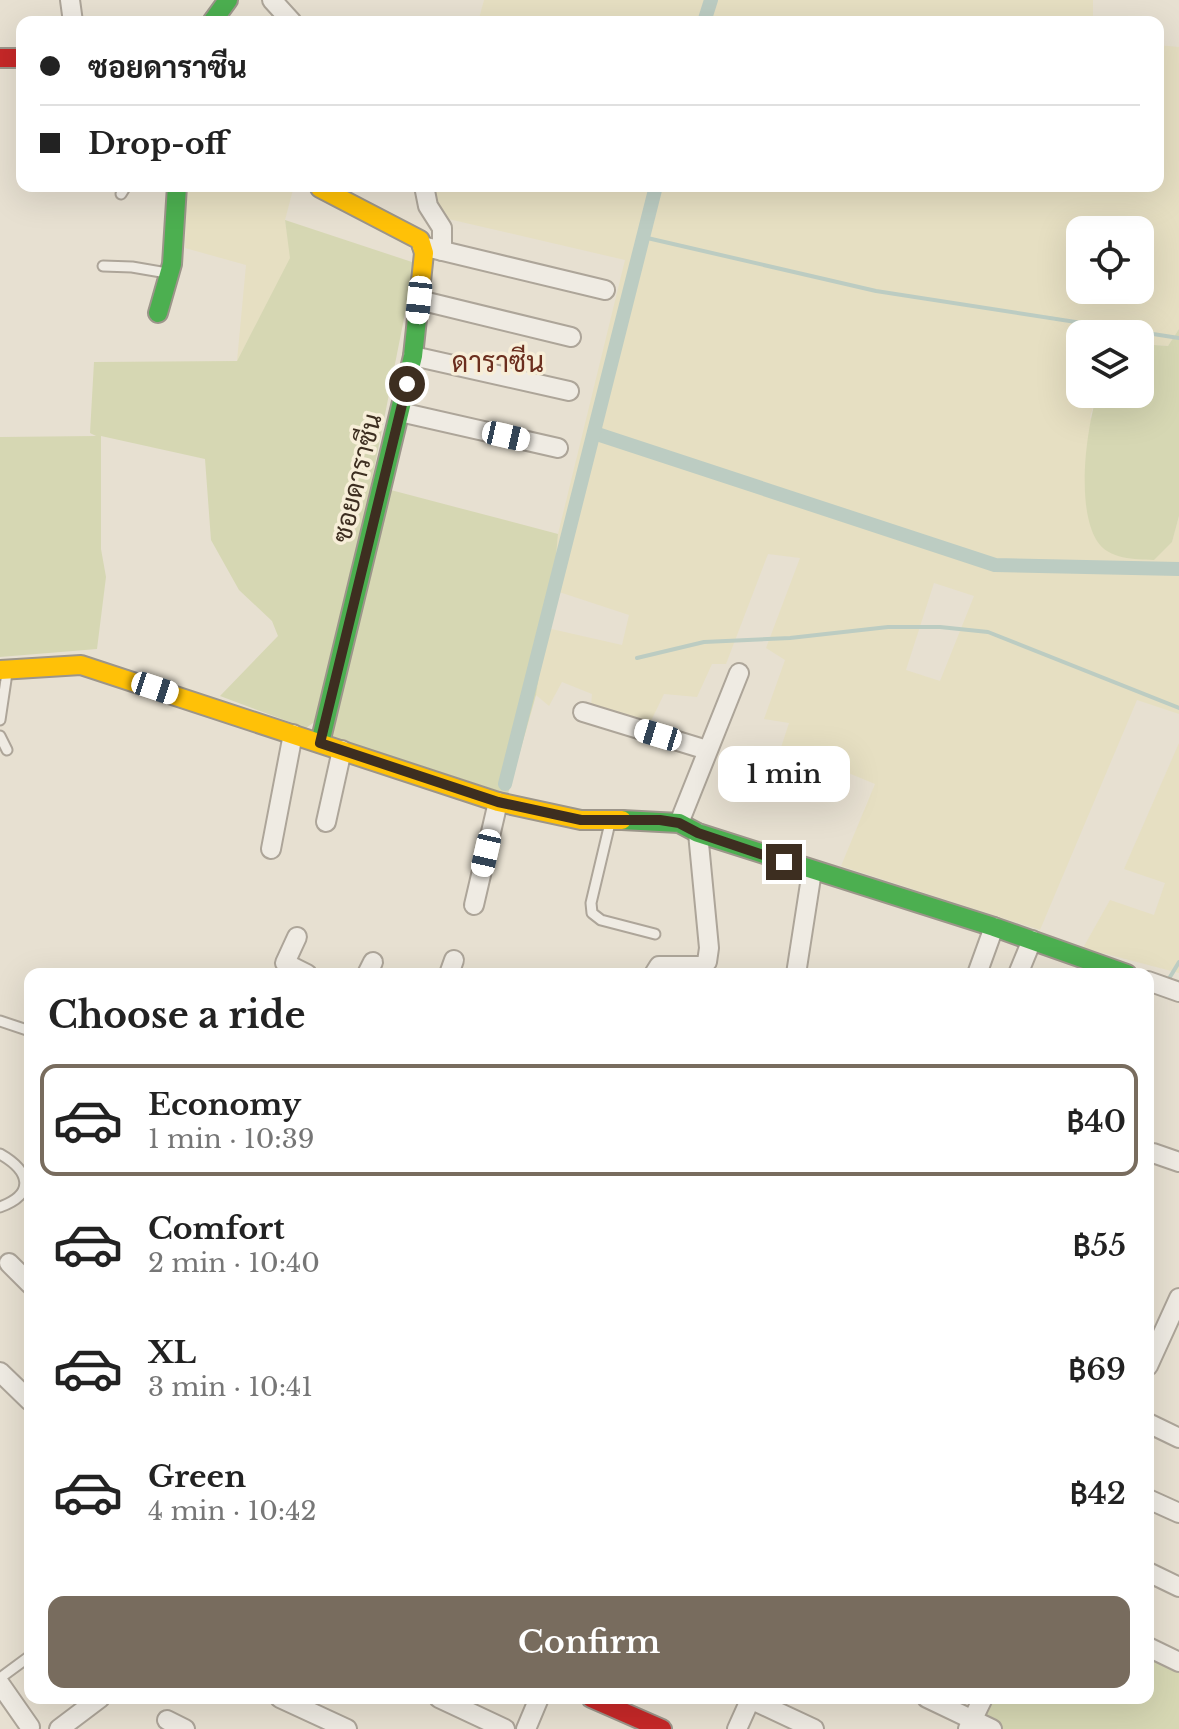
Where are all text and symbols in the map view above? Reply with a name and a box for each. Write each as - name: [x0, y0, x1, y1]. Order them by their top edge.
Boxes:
- text: ซอยดาราซีน: [88, 49, 247, 86]
- text: Drop-off: [88, 125, 228, 162]
- map controls: [1066, 216, 1154, 408]
- button: locate: [1066, 216, 1154, 304]
- car: [405, 275, 433, 325]
- button: layers: [1066, 320, 1154, 408]
- district label: ดาราซีน: [452, 344, 544, 380]
- route start: [389, 366, 425, 402]
- street label: ซอยดาราซีน: [326, 410, 388, 546]
- car: [480, 419, 532, 453]
- car: [128, 669, 182, 707]
- car: [632, 717, 684, 753]
- callout: 1 min: [718, 746, 850, 802]
- text: 1 min: [747, 758, 821, 790]
- car: [469, 827, 503, 879]
- route end: [766, 844, 802, 880]
- text: Choose a ride: [48, 993, 305, 1038]
- icon: car: [52, 1084, 124, 1156]
- text: Economy: [148, 1086, 301, 1123]
- text: ฿40: [1067, 1103, 1126, 1140]
- text: 1 min · 10:39: [148, 1123, 314, 1155]
- icon: car: [52, 1208, 124, 1280]
- text: Comfort: [148, 1210, 285, 1247]
- text: ฿55: [1073, 1227, 1126, 1264]
- text: 2 min · 10:40: [148, 1247, 320, 1279]
- icon: car: [52, 1332, 124, 1404]
- text: XL: [148, 1334, 196, 1371]
- text: ฿69: [1068, 1351, 1126, 1388]
- text: 3 min · 10:41: [148, 1371, 313, 1403]
- icon: car: [52, 1456, 124, 1528]
- text: Green: [148, 1458, 246, 1495]
- text: ฿42: [1070, 1475, 1126, 1512]
- text: 4 min · 10:42: [148, 1495, 316, 1527]
- button: Confirm: [48, 1596, 1130, 1688]

